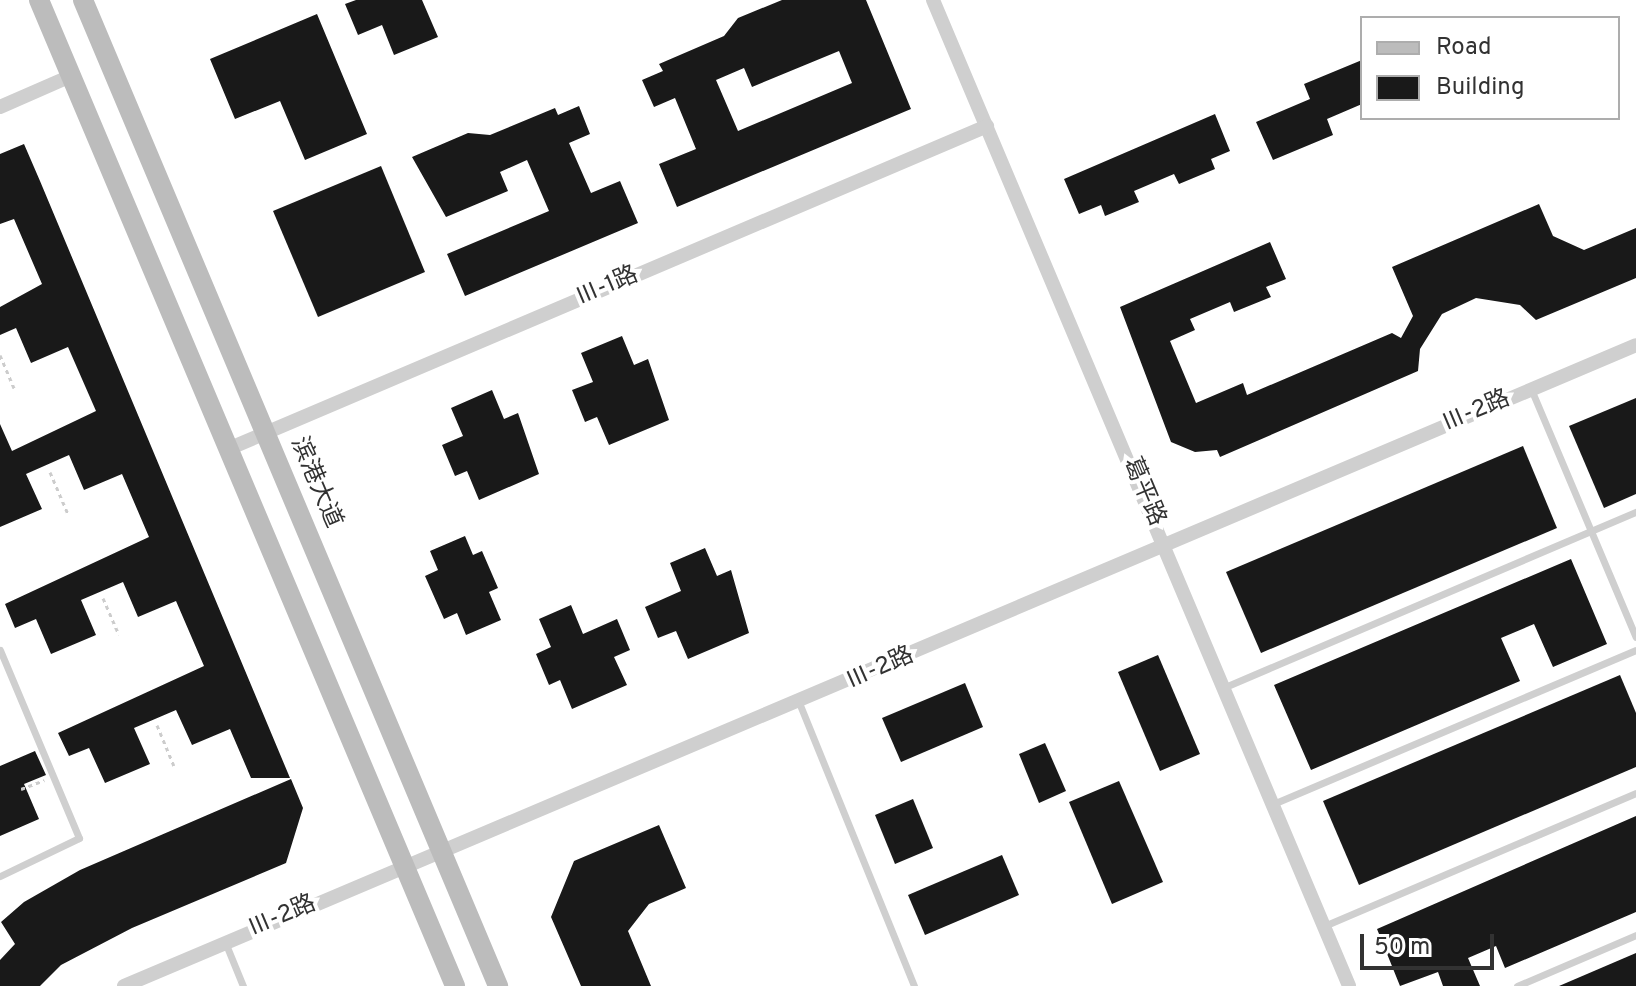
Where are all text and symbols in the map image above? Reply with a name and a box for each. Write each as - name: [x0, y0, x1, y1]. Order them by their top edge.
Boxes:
- legend: [1360, 16, 1620, 120]
- text: Road: [1436, 33, 1492, 63]
- text: Building: [1436, 73, 1525, 103]
- street label: III-1路: [573, 261, 643, 313]
- street label: III-2路: [1439, 385, 1515, 439]
- street label: 滨港大道: [283, 433, 347, 533]
- street label: 葛平路: [1116, 453, 1170, 531]
- street label: III-2路: [843, 642, 919, 696]
- street label: III-2路: [245, 890, 321, 944]
- scale bar: [1364, 918, 1498, 968]
- text: 50 m: [1374, 933, 1430, 963]

